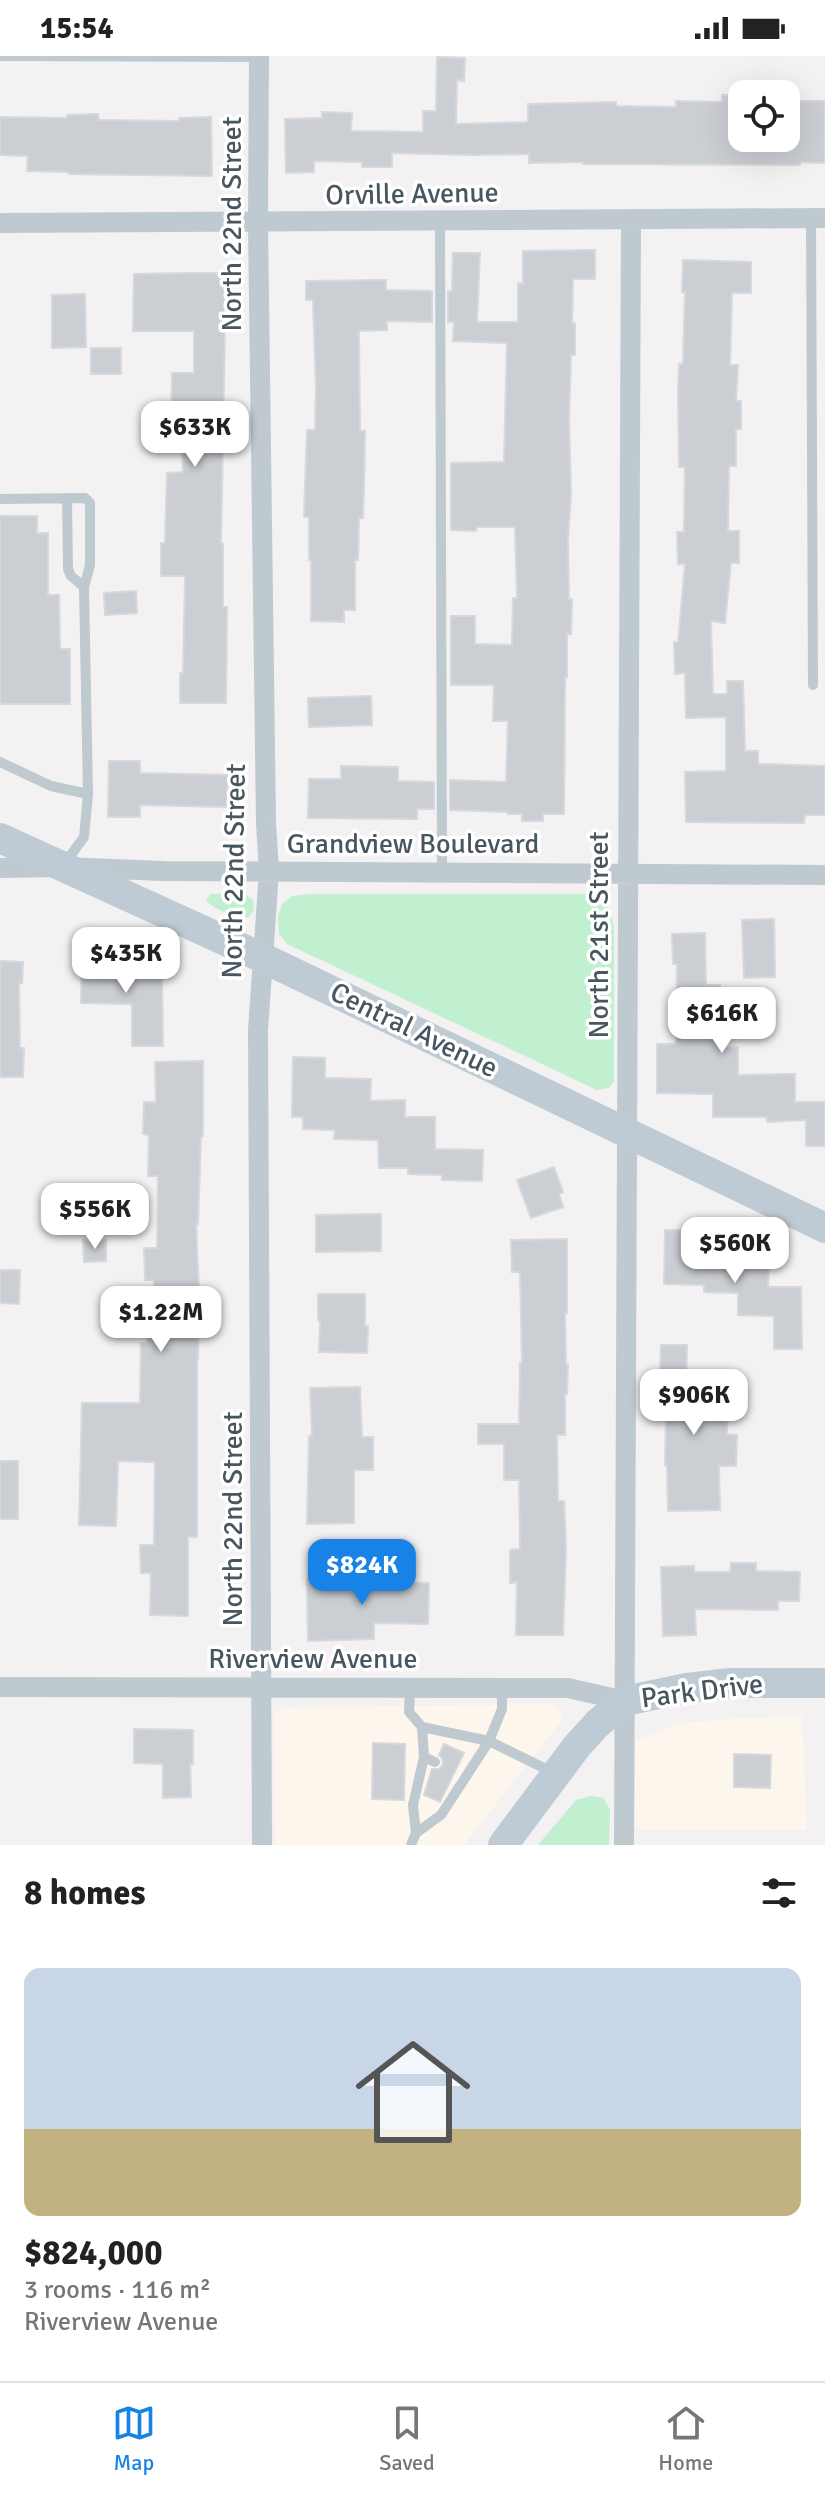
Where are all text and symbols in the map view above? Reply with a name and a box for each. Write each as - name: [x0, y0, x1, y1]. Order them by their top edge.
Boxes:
- text: 15:54: [40, 10, 114, 47]
- map controls: [728, 80, 800, 152]
- button: locate: [728, 80, 800, 152]
- street label: North 22nd Street: [215, 116, 249, 332]
- street label: Orville Avenue: [325, 175, 499, 213]
- pin: $633K: [139, 401, 251, 469]
- text: $633K: [159, 411, 231, 443]
- street label: North 22nd Street: [215, 763, 253, 979]
- street label: Grandview Boulevard: [287, 827, 539, 861]
- street label: North 21st Street: [582, 831, 616, 1039]
- pin: $435K: [70, 927, 182, 995]
- text: $435K: [90, 937, 162, 969]
- street label: Central Avenue: [325, 975, 503, 1085]
- pin: $616K: [666, 987, 778, 1055]
- text: $616K: [686, 997, 758, 1029]
- pin: $556K: [39, 1183, 151, 1251]
- text: $556K: [59, 1193, 131, 1225]
- pin: $560K: [679, 1217, 791, 1285]
- text: $560K: [699, 1227, 771, 1259]
- pin: $1.22M: [96, 1286, 226, 1354]
- text: $1.22M: [118, 1296, 204, 1328]
- pin: $906K: [638, 1369, 750, 1437]
- text: $906K: [658, 1379, 730, 1411]
- street label: North 22nd Street: [216, 1411, 250, 1627]
- pin: $824K: [306, 1539, 418, 1607]
- text: $824K: [326, 1549, 398, 1581]
- street label: Riverview Avenue: [208, 1642, 418, 1676]
- street label: Park Drive: [639, 1667, 765, 1715]
- icon: filters: [757, 1871, 801, 1915]
- text: 8 homes: [24, 1872, 145, 1914]
- icon: home: [341, 2020, 485, 2164]
- text: $824,000: [24, 2232, 163, 2274]
- text: 3 rooms · 116 m²: [24, 2274, 211, 2306]
- text: Riverview Avenue: [24, 2306, 218, 2338]
- tab: Map: [112, 2401, 156, 2476]
- tab: Saved: [379, 2401, 435, 2476]
- tab: Home: [658, 2401, 713, 2476]

